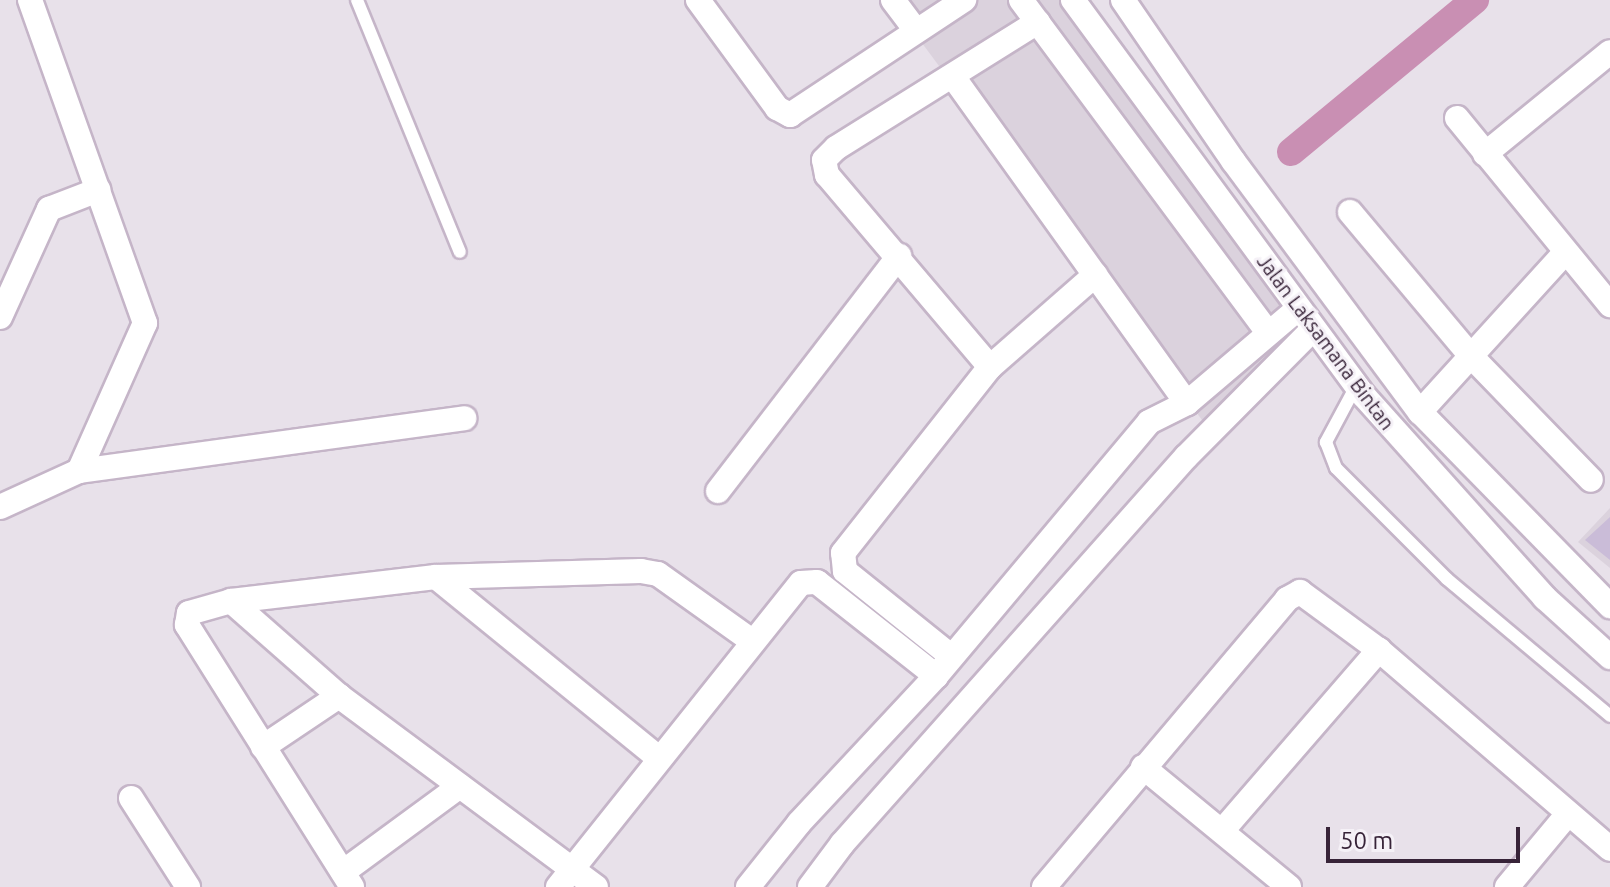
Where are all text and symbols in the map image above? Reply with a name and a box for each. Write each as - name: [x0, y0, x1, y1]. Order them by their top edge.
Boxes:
- street label: Jalan Laksamana Bintan: [1252, 250, 1400, 434]
- scale bar: [1330, 811, 1524, 861]
- text: 50 m: [1340, 827, 1393, 854]

